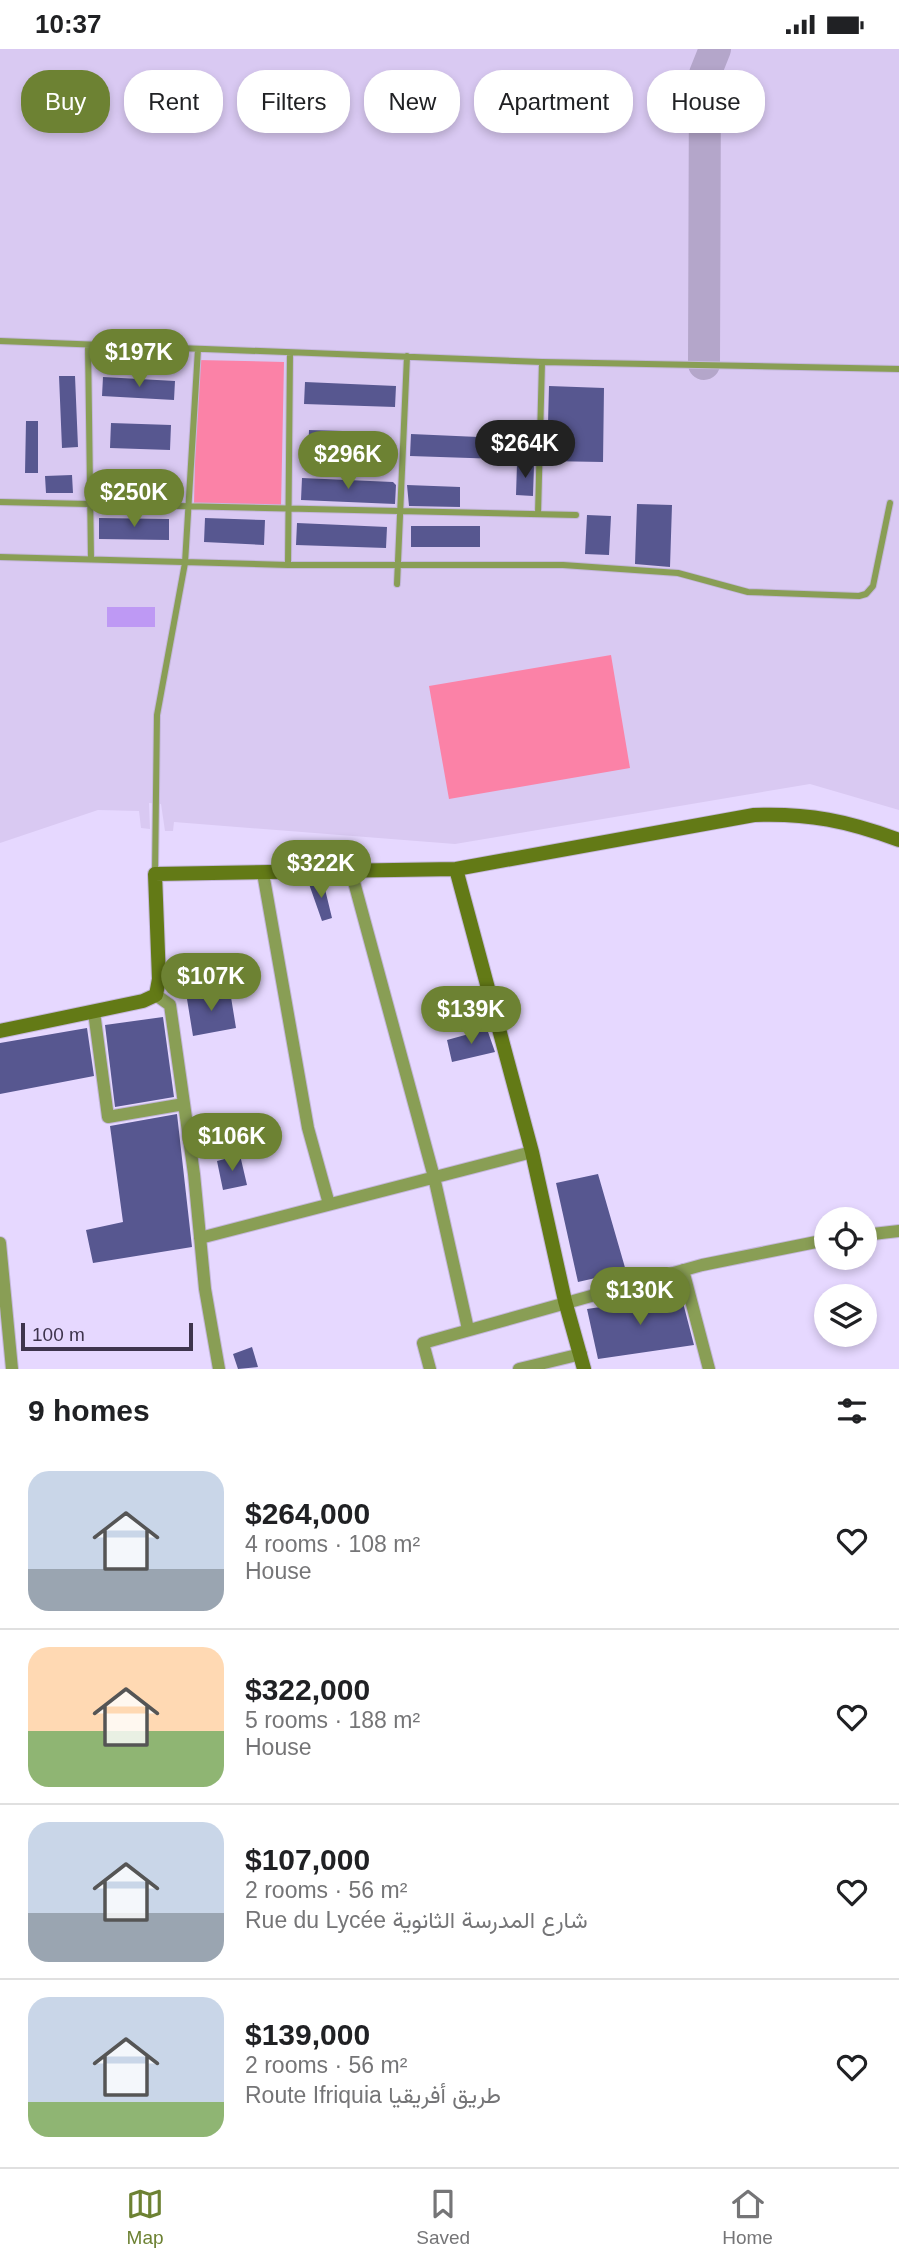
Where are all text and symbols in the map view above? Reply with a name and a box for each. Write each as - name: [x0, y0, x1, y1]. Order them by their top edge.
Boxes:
- text: 10:37: [35, 9, 102, 39]
- chip: Buy: [21, 70, 110, 133]
- chip: Rent: [124, 70, 223, 133]
- chip: Filters: [237, 70, 350, 133]
- chip: New: [364, 70, 460, 133]
- chip: Apartment: [474, 70, 633, 133]
- chip: House: [647, 70, 765, 133]
- pin: $197K: [90, 329, 188, 389]
- text: $197K: [105, 339, 173, 365]
- pin: $264K: [476, 421, 574, 480]
- text: $264K: [491, 430, 559, 456]
- pin: $296K: [299, 431, 397, 491]
- text: $296K: [314, 441, 382, 467]
- pin: $250K: [85, 469, 183, 529]
- text: $250K: [100, 479, 168, 505]
- pin: $322K: [272, 841, 370, 900]
- text: $322K: [287, 850, 355, 876]
- pin: $107K: [162, 953, 260, 1013]
- text: $107K: [177, 963, 245, 989]
- pin: $139K: [422, 986, 520, 1046]
- text: $139K: [437, 996, 505, 1022]
- pin: $106K: [183, 1113, 281, 1173]
- text: $106K: [198, 1123, 266, 1149]
- map controls: [814, 1207, 877, 1347]
- button: locate: [814, 1207, 877, 1270]
- pin: $130K: [591, 1267, 689, 1327]
- text: $130K: [606, 1277, 674, 1303]
- button: layers: [814, 1284, 877, 1347]
- scale bar: [21, 1320, 192, 1352]
- text: 100 m: [32, 1324, 85, 1345]
- icon: filters: [833, 1392, 871, 1430]
- text: 9 homes: [28, 1394, 150, 1427]
- text: $264,000: [245, 1497, 370, 1530]
- icon: home: [84, 1499, 168, 1583]
- icon: heart: [833, 1522, 871, 1560]
- text: 4 rooms · 108 m²: [245, 1531, 420, 1557]
- text: House: [245, 1558, 311, 1584]
- text: $322,000: [245, 1673, 370, 1706]
- icon: home: [84, 1675, 168, 1759]
- icon: heart: [833, 1698, 871, 1736]
- text: 5 rooms · 188 m²: [245, 1707, 420, 1733]
- text: House: [245, 1734, 311, 1760]
- text: $107,000: [245, 1843, 370, 1876]
- icon: home: [84, 1850, 168, 1934]
- icon: heart: [833, 1873, 871, 1911]
- text: 2 rooms · 56 m²: [245, 1877, 407, 1903]
- text: Rue du Lycée شارع المدرسة الثانوية: [245, 1907, 588, 1933]
- text: $139,000: [245, 2018, 370, 2051]
- icon: home: [84, 2025, 168, 2109]
- icon: heart: [833, 2048, 871, 2086]
- text: 2 rooms · 56 m²: [245, 2052, 407, 2078]
- text: Route Ifriquia طريق أفريقيا: [245, 2082, 501, 2108]
- tab: Map: [126, 2185, 164, 2249]
- tab: Saved: [416, 2185, 470, 2249]
- tab: Home: [722, 2185, 773, 2249]

